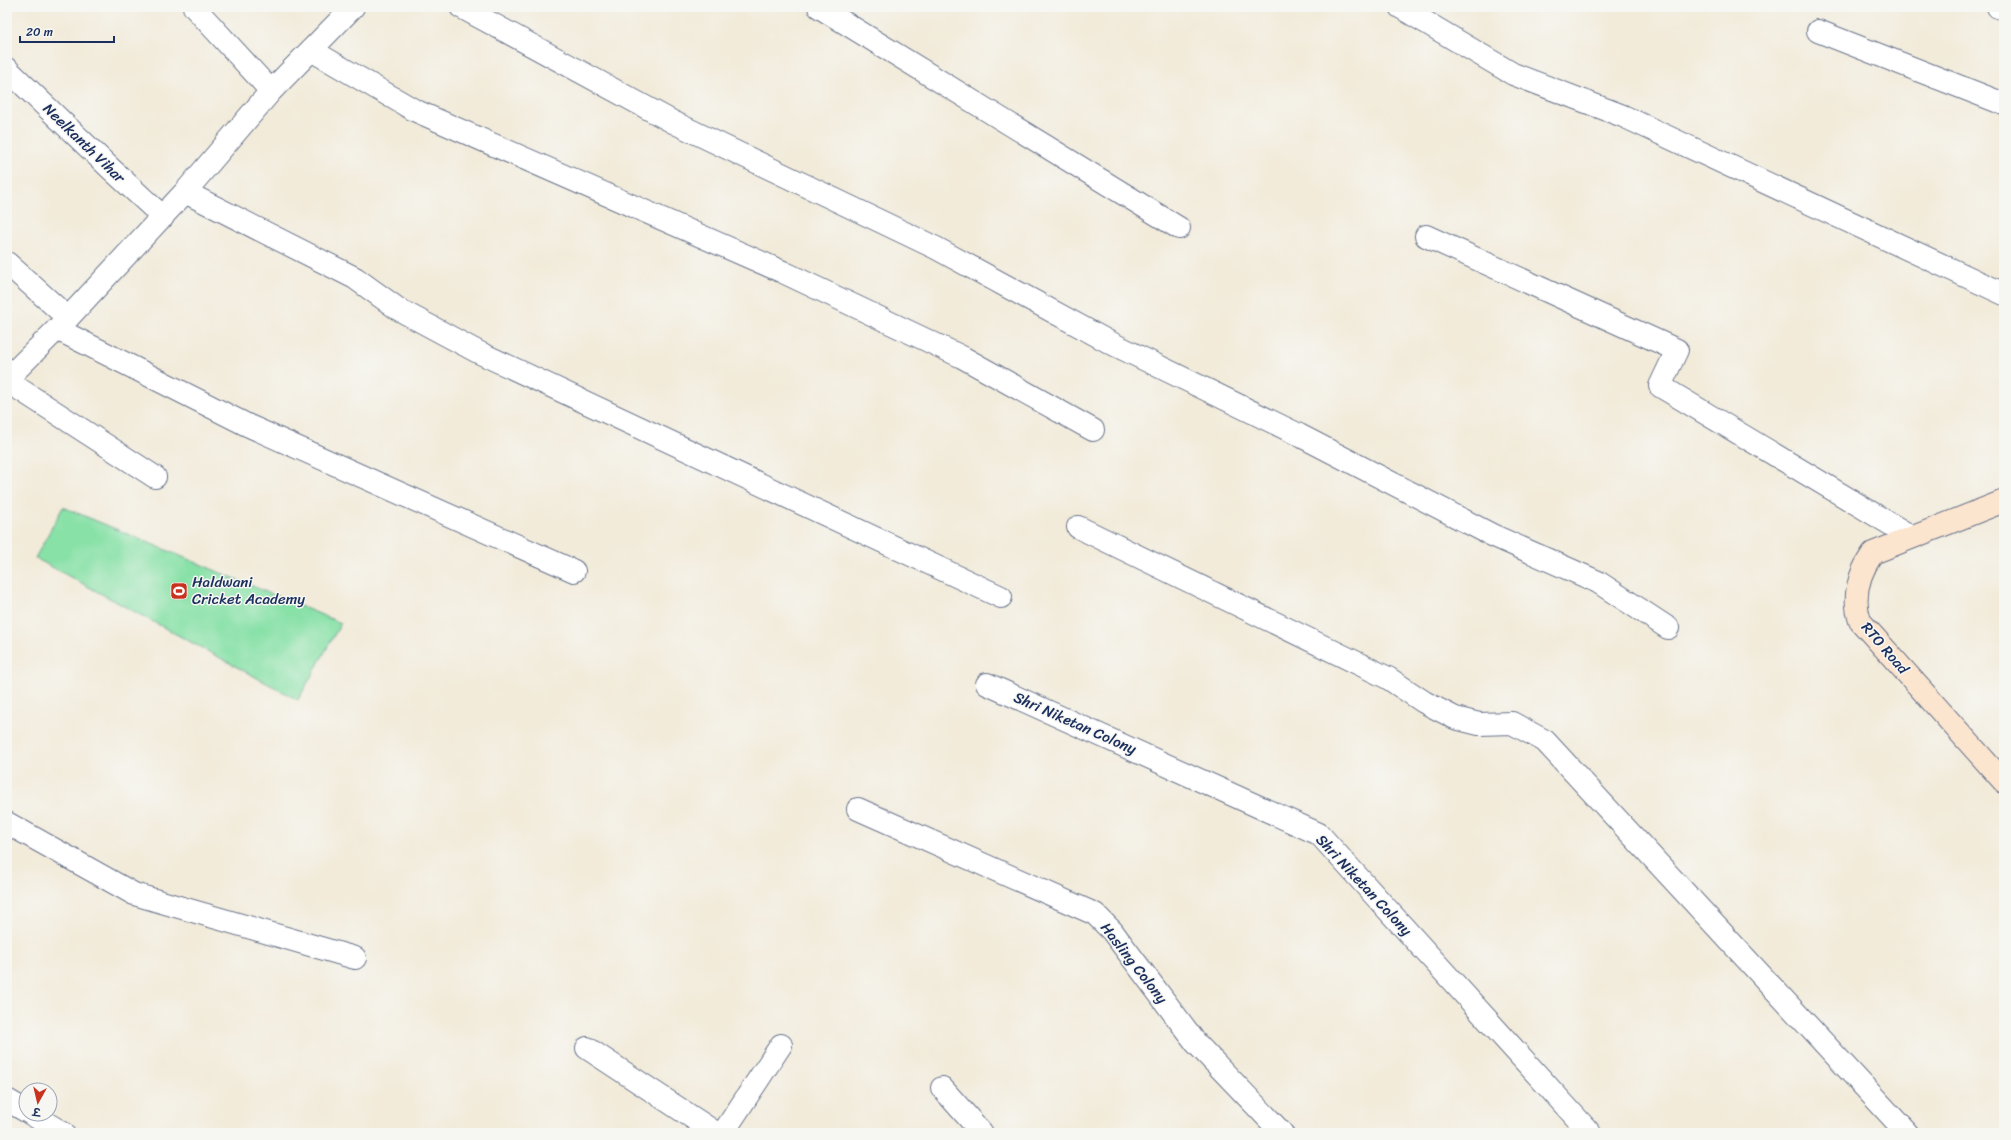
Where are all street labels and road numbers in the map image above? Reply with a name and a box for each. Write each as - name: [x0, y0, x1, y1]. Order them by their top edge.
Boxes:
- street label: Neelkanth Vihar: [37, 97, 132, 190]
- street label: RTO Road: [1855, 616, 1916, 681]
- street label: Shri Niketan Colony: [1009, 684, 1141, 762]
- street label: Shri Niketan Colony: [1309, 828, 1419, 942]
- street label: Hasling Colony: [1094, 917, 1174, 1010]

